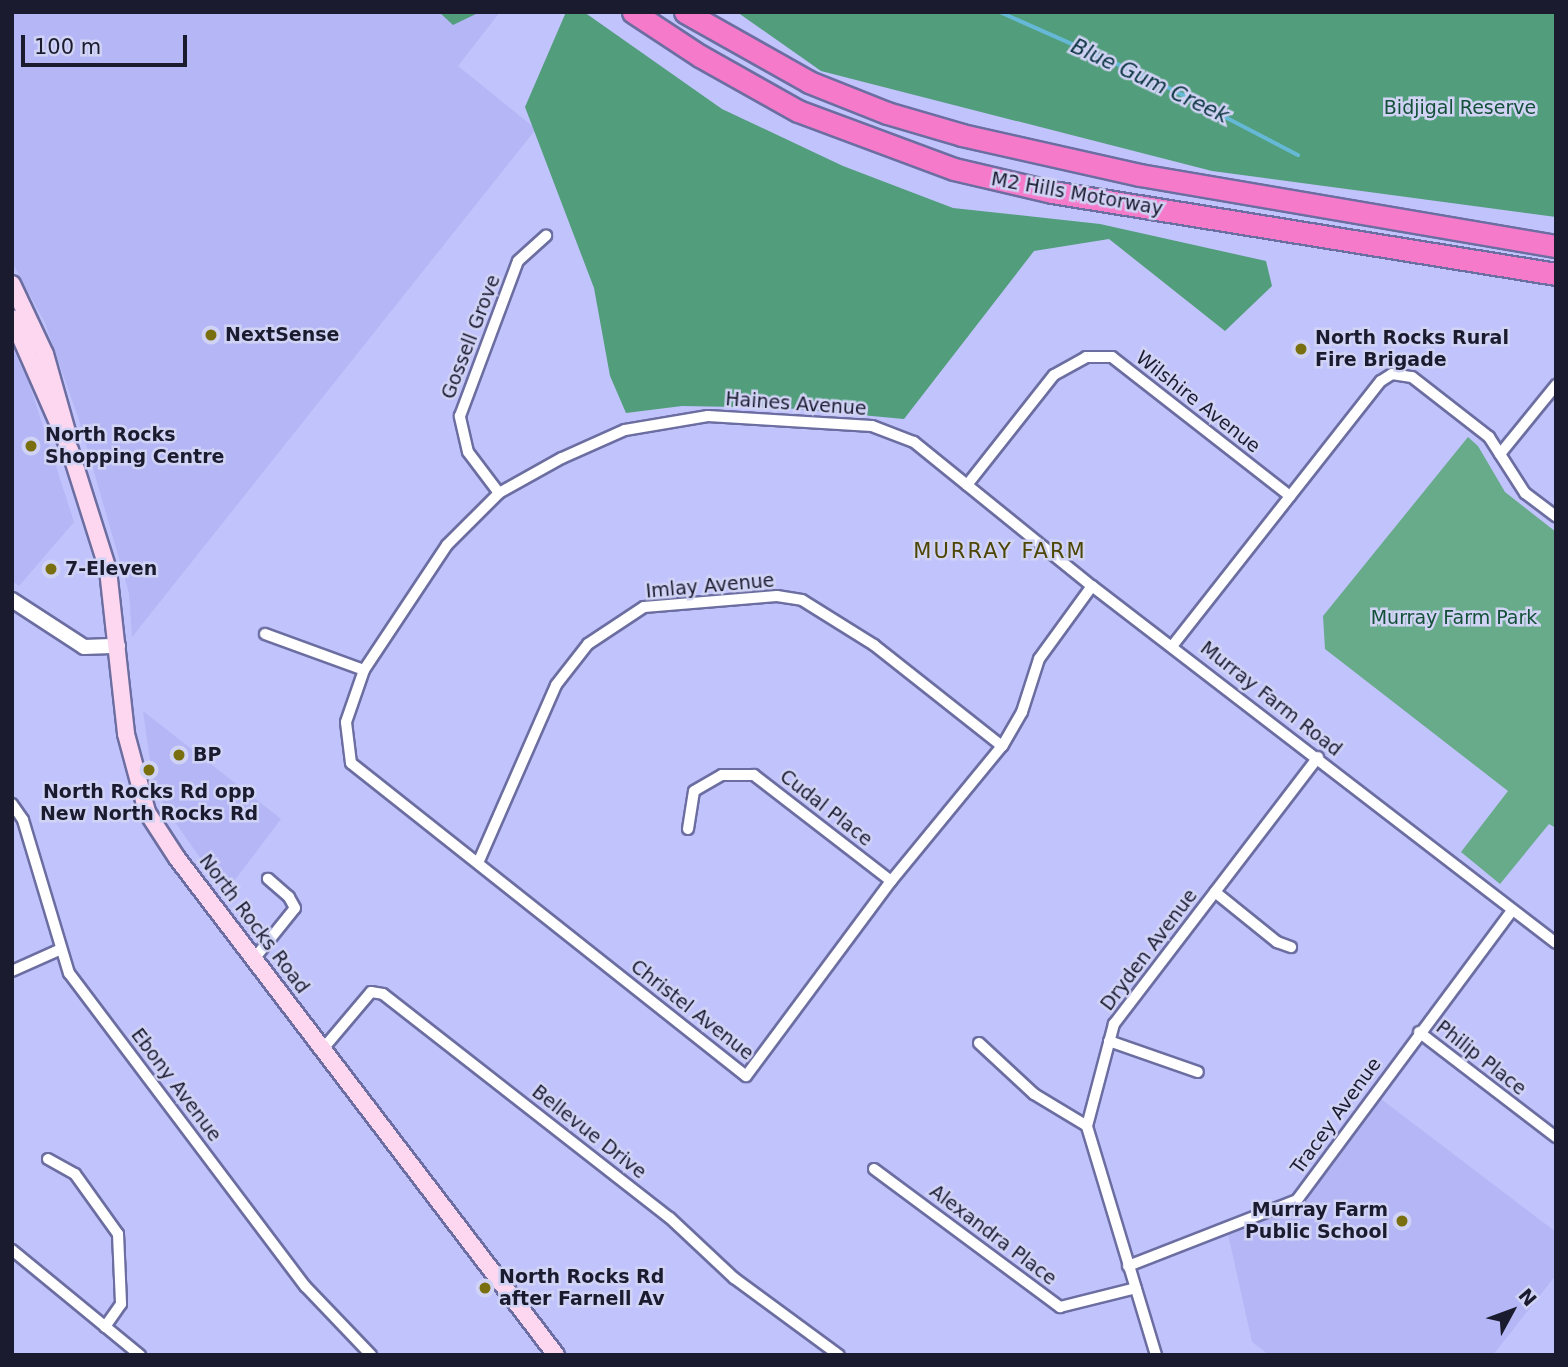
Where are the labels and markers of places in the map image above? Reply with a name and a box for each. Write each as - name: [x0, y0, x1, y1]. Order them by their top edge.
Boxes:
- place label: NextSense: [225, 324, 339, 346]
- marker: NextSense: [203, 327, 219, 343]
- place label: North Rocks Rural Fire Brigade: [1315, 327, 1509, 371]
- marker: North Rocks Rural Fire Brigade: [1293, 341, 1309, 357]
- place label: North Rocks Shopping Centre: [45, 424, 224, 468]
- marker: North Rocks Shopping Centre: [23, 438, 39, 454]
- place label: 7-Eleven: [65, 558, 157, 580]
- marker: 7-Eleven: [43, 561, 59, 577]
- place label: BP: [193, 744, 221, 766]
- marker: BP: [171, 747, 187, 763]
- marker: North Rocks Rd opp New North Rocks Rd: [141, 762, 157, 778]
- place label: North Rocks Rd opp New North Rocks Rd: [40, 781, 258, 825]
- place label: Murray Farm Public School: [1245, 1199, 1388, 1243]
- marker: Murray Farm Public School: [1394, 1213, 1410, 1229]
- place label: North Rocks Rd after Farnell Av: [499, 1266, 665, 1310]
- marker: North Rocks Rd after Farnell Av: [477, 1280, 493, 1296]

